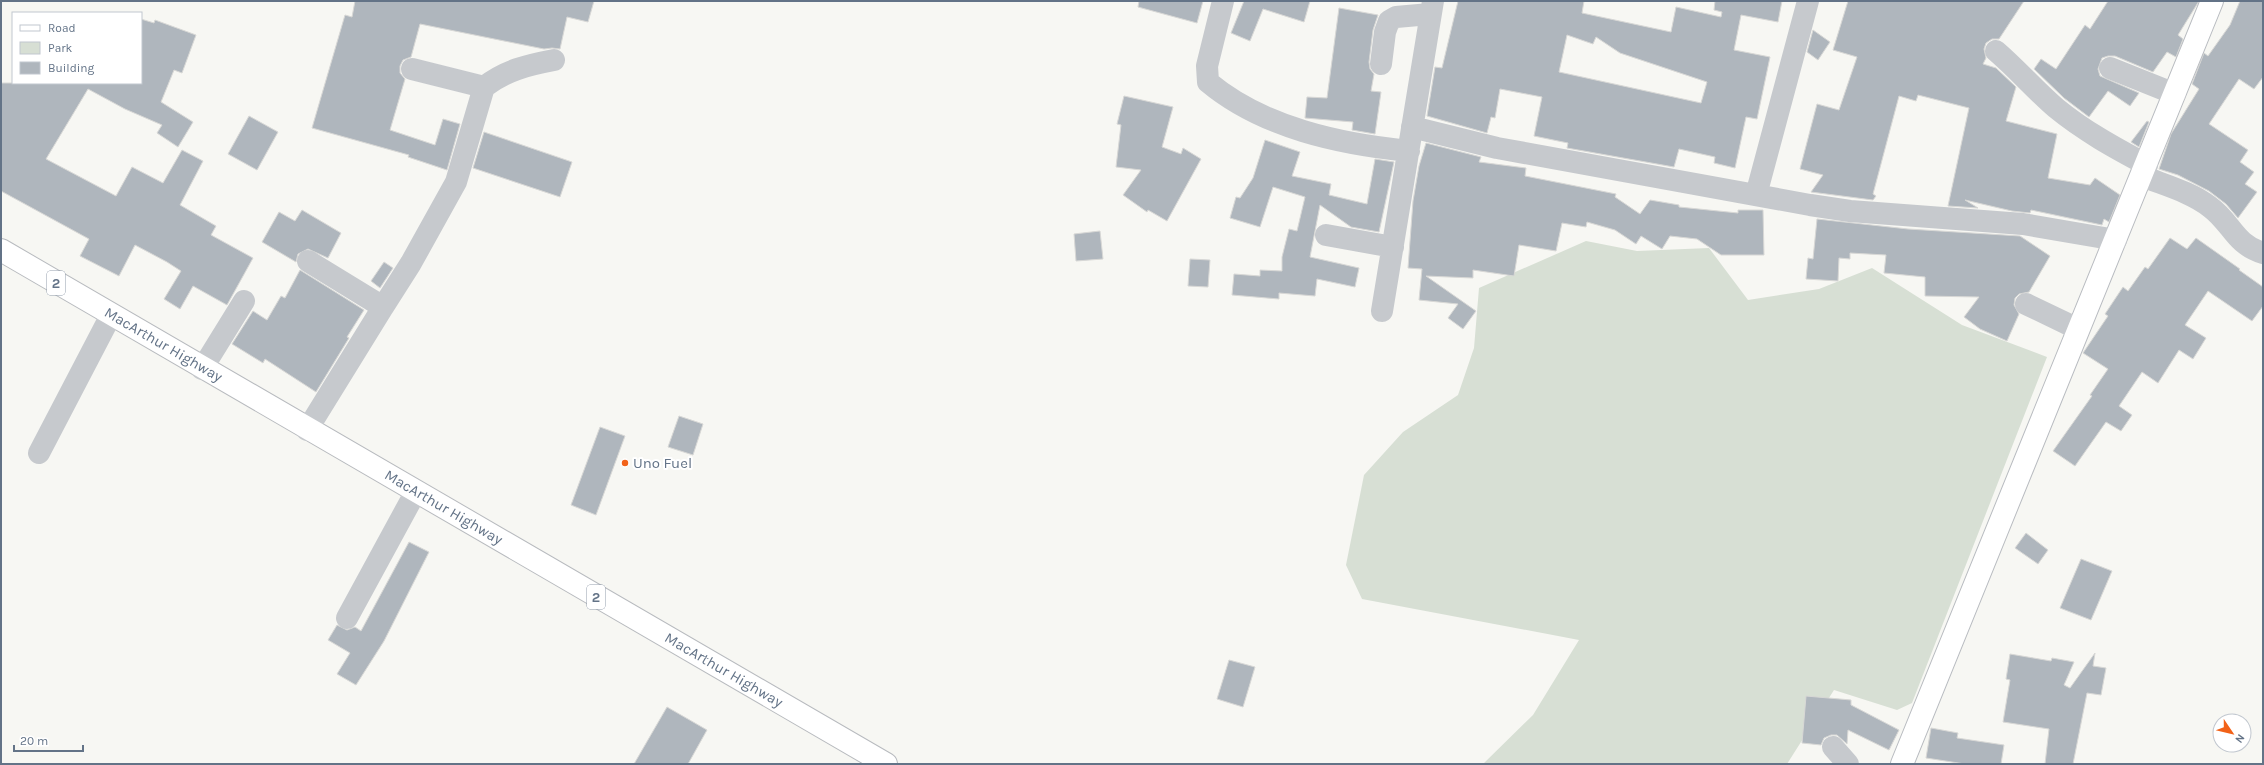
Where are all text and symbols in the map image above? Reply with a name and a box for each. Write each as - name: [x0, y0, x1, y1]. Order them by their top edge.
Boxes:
- legend: [12, 12, 142, 84]
- text: Road: [48, 21, 76, 35]
- text: Park: [48, 41, 73, 55]
- text: Building: [48, 61, 95, 75]
- road number: 2: [47, 271, 65, 295]
- street label: MacArthur Highway: [101, 303, 226, 386]
- place label: Uno Fuel: [633, 454, 692, 472]
- marker: Uno Fuel: [620, 458, 630, 468]
- street label: MacArthur Highway: [381, 466, 506, 549]
- road number: 2: [587, 585, 605, 609]
- street label: MacArthur Highway: [662, 628, 786, 711]
- north arrow: [2212, 713, 2252, 753]
- scale bar: [14, 727, 83, 753]
- text: N: [2232, 731, 2247, 745]
- text: 20 m: [20, 734, 48, 748]

